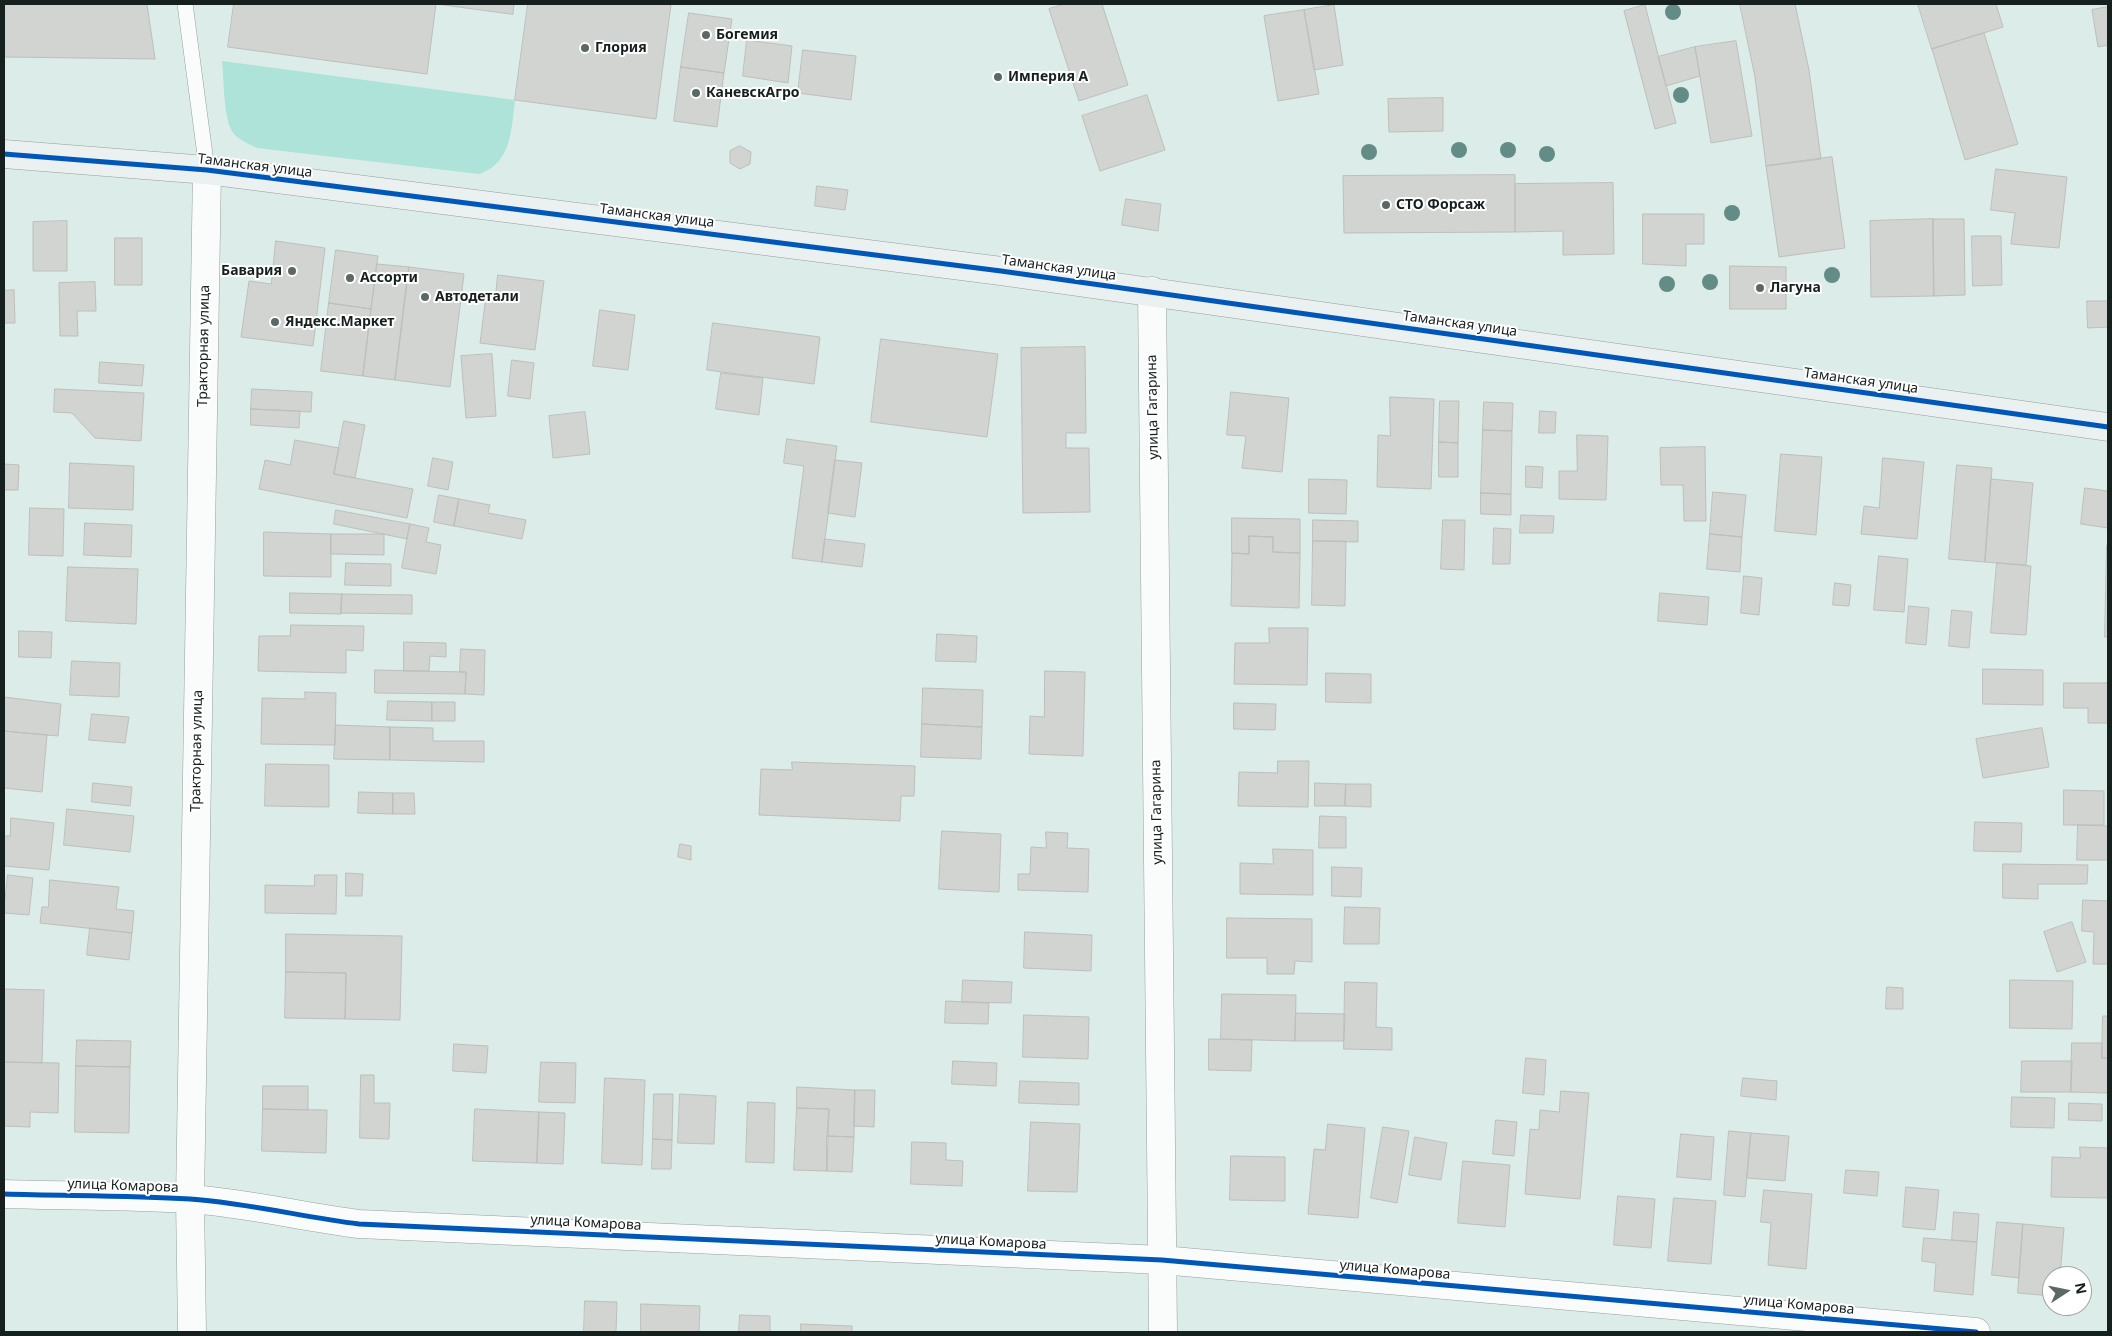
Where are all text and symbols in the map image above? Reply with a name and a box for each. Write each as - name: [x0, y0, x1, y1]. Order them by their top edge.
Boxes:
- place label: Богемия: [716, 27, 778, 43]
- marker: Богемия: [700, 29, 712, 41]
- place label: Глория: [595, 40, 647, 56]
- marker: Глория: [579, 42, 591, 54]
- place label: Империя А: [1008, 69, 1088, 85]
- marker: Империя А: [992, 71, 1004, 83]
- place label: КаневскАгро: [706, 85, 799, 101]
- marker: КаневскАгро: [690, 87, 702, 99]
- street label: Таманская улица: [197, 151, 313, 181]
- place label: СТО Форсаж: [1396, 197, 1485, 213]
- marker: СТО Форсаж: [1380, 199, 1392, 211]
- street label: Таманская улица: [599, 201, 715, 231]
- street label: Таманская улица: [1001, 252, 1117, 284]
- place label: Бавария: [221, 263, 282, 279]
- marker: Бавария: [286, 265, 298, 277]
- place label: Ассорти: [360, 270, 418, 286]
- marker: Ассорти: [344, 272, 356, 284]
- place label: Лагуна: [1770, 280, 1821, 296]
- marker: Лагуна: [1754, 282, 1766, 294]
- street label: Тракторная улица: [195, 285, 213, 407]
- place label: Автодетали: [435, 289, 519, 305]
- marker: Автодетали: [419, 291, 431, 303]
- street label: Таманская улица: [1402, 308, 1518, 340]
- place label: Яндекс.Маркет: [285, 314, 394, 330]
- marker: Яндекс.Маркет: [269, 316, 281, 328]
- street label: улица Гагарина: [1144, 354, 1162, 460]
- street label: Таманская улица: [1803, 365, 1919, 397]
- street label: Тракторная улица: [188, 690, 206, 812]
- street label: улица Гагарина: [1148, 759, 1166, 865]
- street label: улица Комарова: [67, 1176, 179, 1196]
- street label: улица Комарова: [530, 1212, 642, 1234]
- street label: улица Комарова: [935, 1231, 1047, 1253]
- street label: улица Комарова: [1339, 1257, 1451, 1283]
- north arrow: [2042, 1266, 2092, 1316]
- text: N: [2071, 1281, 2092, 1296]
- street label: улица Комарова: [1743, 1292, 1855, 1318]

